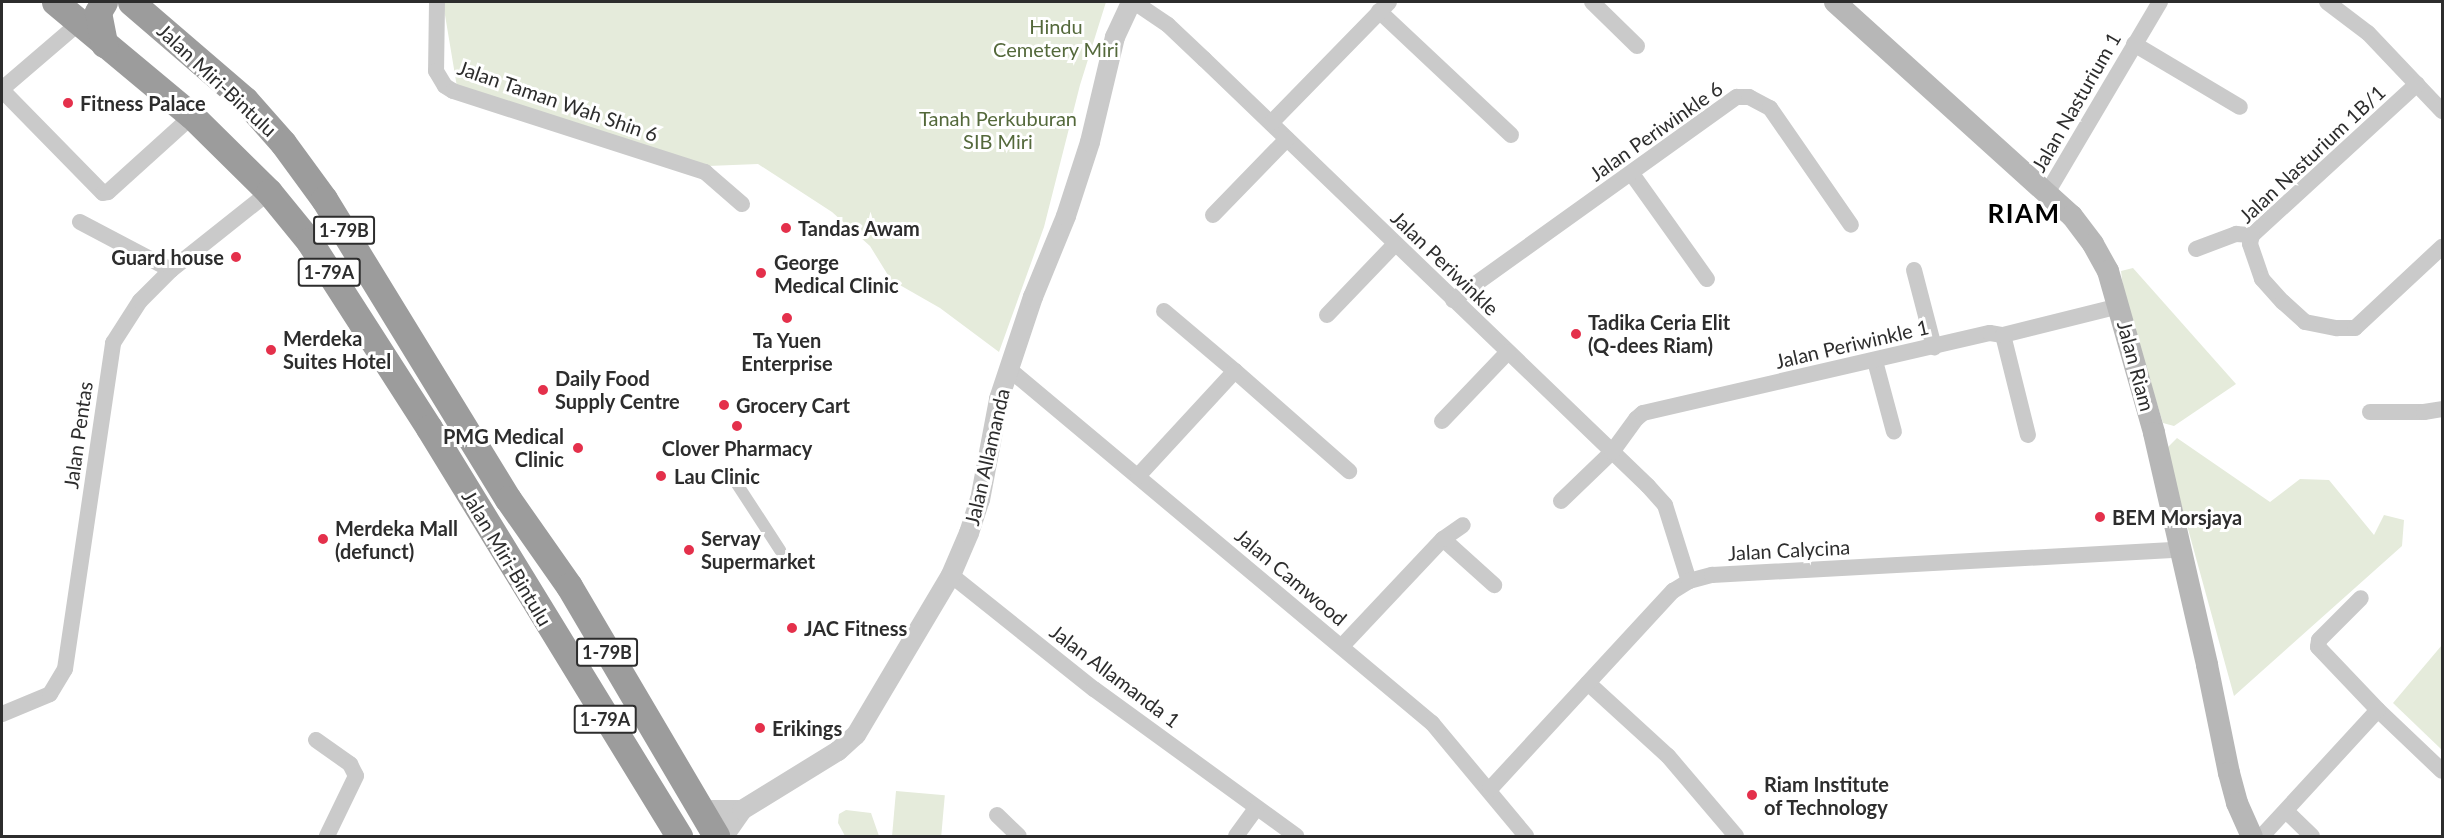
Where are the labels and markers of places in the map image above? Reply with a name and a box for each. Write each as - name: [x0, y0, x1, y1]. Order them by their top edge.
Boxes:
- place label: Fitness Palace: [80, 91, 206, 115]
- marker: Fitness Palace: [61, 96, 75, 110]
- place label: Tandas Awam: [798, 216, 920, 240]
- marker: Tandas Awam: [779, 221, 793, 235]
- place label: Guard house: [111, 245, 224, 269]
- marker: Guard house: [229, 250, 243, 264]
- place label: George Medical Clinic: [774, 250, 899, 297]
- marker: George Medical Clinic: [752, 264, 770, 282]
- place label: Tadika Ceria Elit (Q-dees Riam): [1588, 310, 1730, 357]
- marker: Ta Yuen Enterprise: [780, 311, 794, 325]
- place label: Merdeka Suites Hotel: [283, 326, 391, 373]
- marker: Tadika Ceria Elit (Q-dees Riam): [1569, 327, 1583, 341]
- place label: Ta Yuen Enterprise: [741, 328, 833, 375]
- marker: Merdeka Suites Hotel: [264, 343, 278, 357]
- place label: Daily Food Supply Centre: [555, 366, 680, 413]
- marker: Daily Food Supply Centre: [536, 383, 550, 397]
- place label: Grocery Cart: [736, 393, 850, 417]
- marker: Grocery Cart: [717, 398, 731, 412]
- marker: Clover Pharmacy: [730, 419, 744, 433]
- place label: PMG Medical Clinic: [443, 424, 564, 471]
- place label: Clover Pharmacy: [662, 436, 812, 460]
- marker: PMG Medical Clinic: [569, 439, 587, 457]
- place label: Lau Clinic: [674, 464, 760, 488]
- marker: Lau Clinic: [652, 467, 670, 485]
- place label: BEM Morsjaya: [2112, 505, 2242, 529]
- marker: BEM Morsjaya: [2093, 510, 2107, 524]
- place label: Merdeka Mall (defunct): [335, 516, 458, 563]
- place label: Servay Supermarket: [701, 526, 815, 573]
- marker: Merdeka Mall (defunct): [316, 532, 330, 546]
- marker: Servay Supermarket: [682, 543, 696, 557]
- place label: JAC Fitness: [804, 616, 907, 640]
- marker: JAC Fitness: [785, 621, 799, 635]
- place label: Erikings: [772, 716, 842, 740]
- marker: Erikings: [753, 721, 767, 735]
- place label: Riam Institute of Technology: [1764, 772, 1889, 819]
- marker: Riam Institute of Technology: [1745, 788, 1759, 802]

